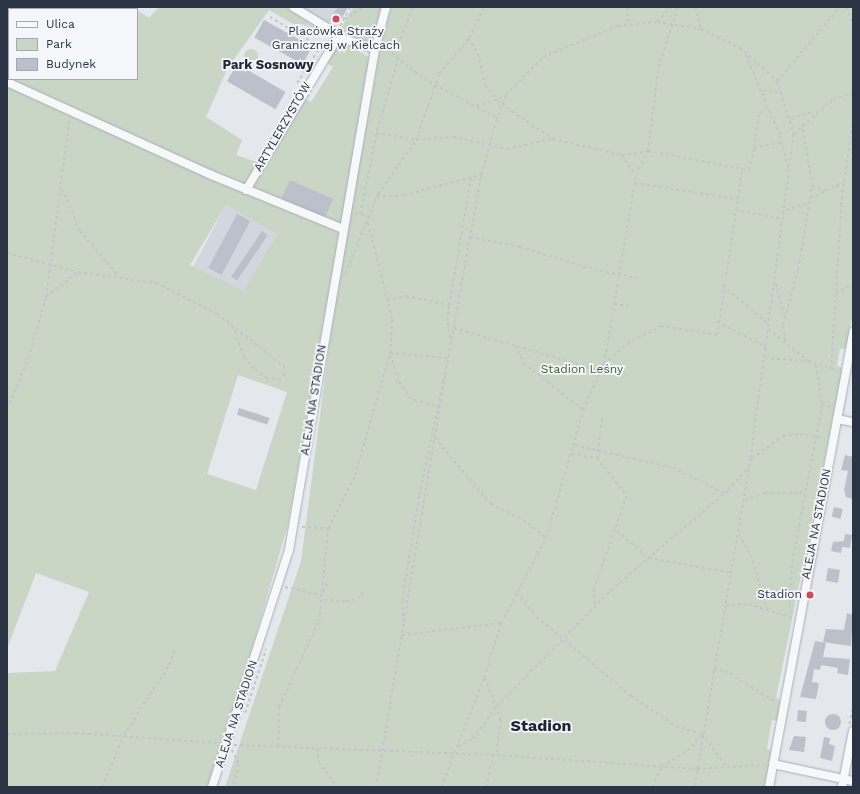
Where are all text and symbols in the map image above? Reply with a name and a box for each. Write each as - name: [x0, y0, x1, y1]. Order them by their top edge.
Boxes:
- legend: [8, 8, 138, 80]
- marker: Placówka Straży Granicznej w Kielcach: [331, 14, 341, 24]
- text: Ulica: [46, 17, 75, 31]
- place label: Placówka Straży Granicznej w Kielcach: [271, 25, 401, 53]
- text: Park: [46, 37, 72, 51]
- text: Budynek: [46, 57, 96, 71]
- district label: Park Sosnowy: [222, 57, 314, 73]
- street label: ARTYLERZYSTÓW: [251, 80, 315, 174]
- street label: ALEJA NA STADION: [298, 343, 330, 457]
- park label: Stadion Leśny: [541, 363, 623, 377]
- street label: ALEJA NA STADION: [799, 467, 835, 581]
- place label: Stadion: [757, 588, 802, 602]
- marker: Stadion: [805, 590, 815, 600]
- street label: ALEJA NA STADION: [213, 658, 261, 770]
- district label: Stadion: [511, 716, 571, 736]

